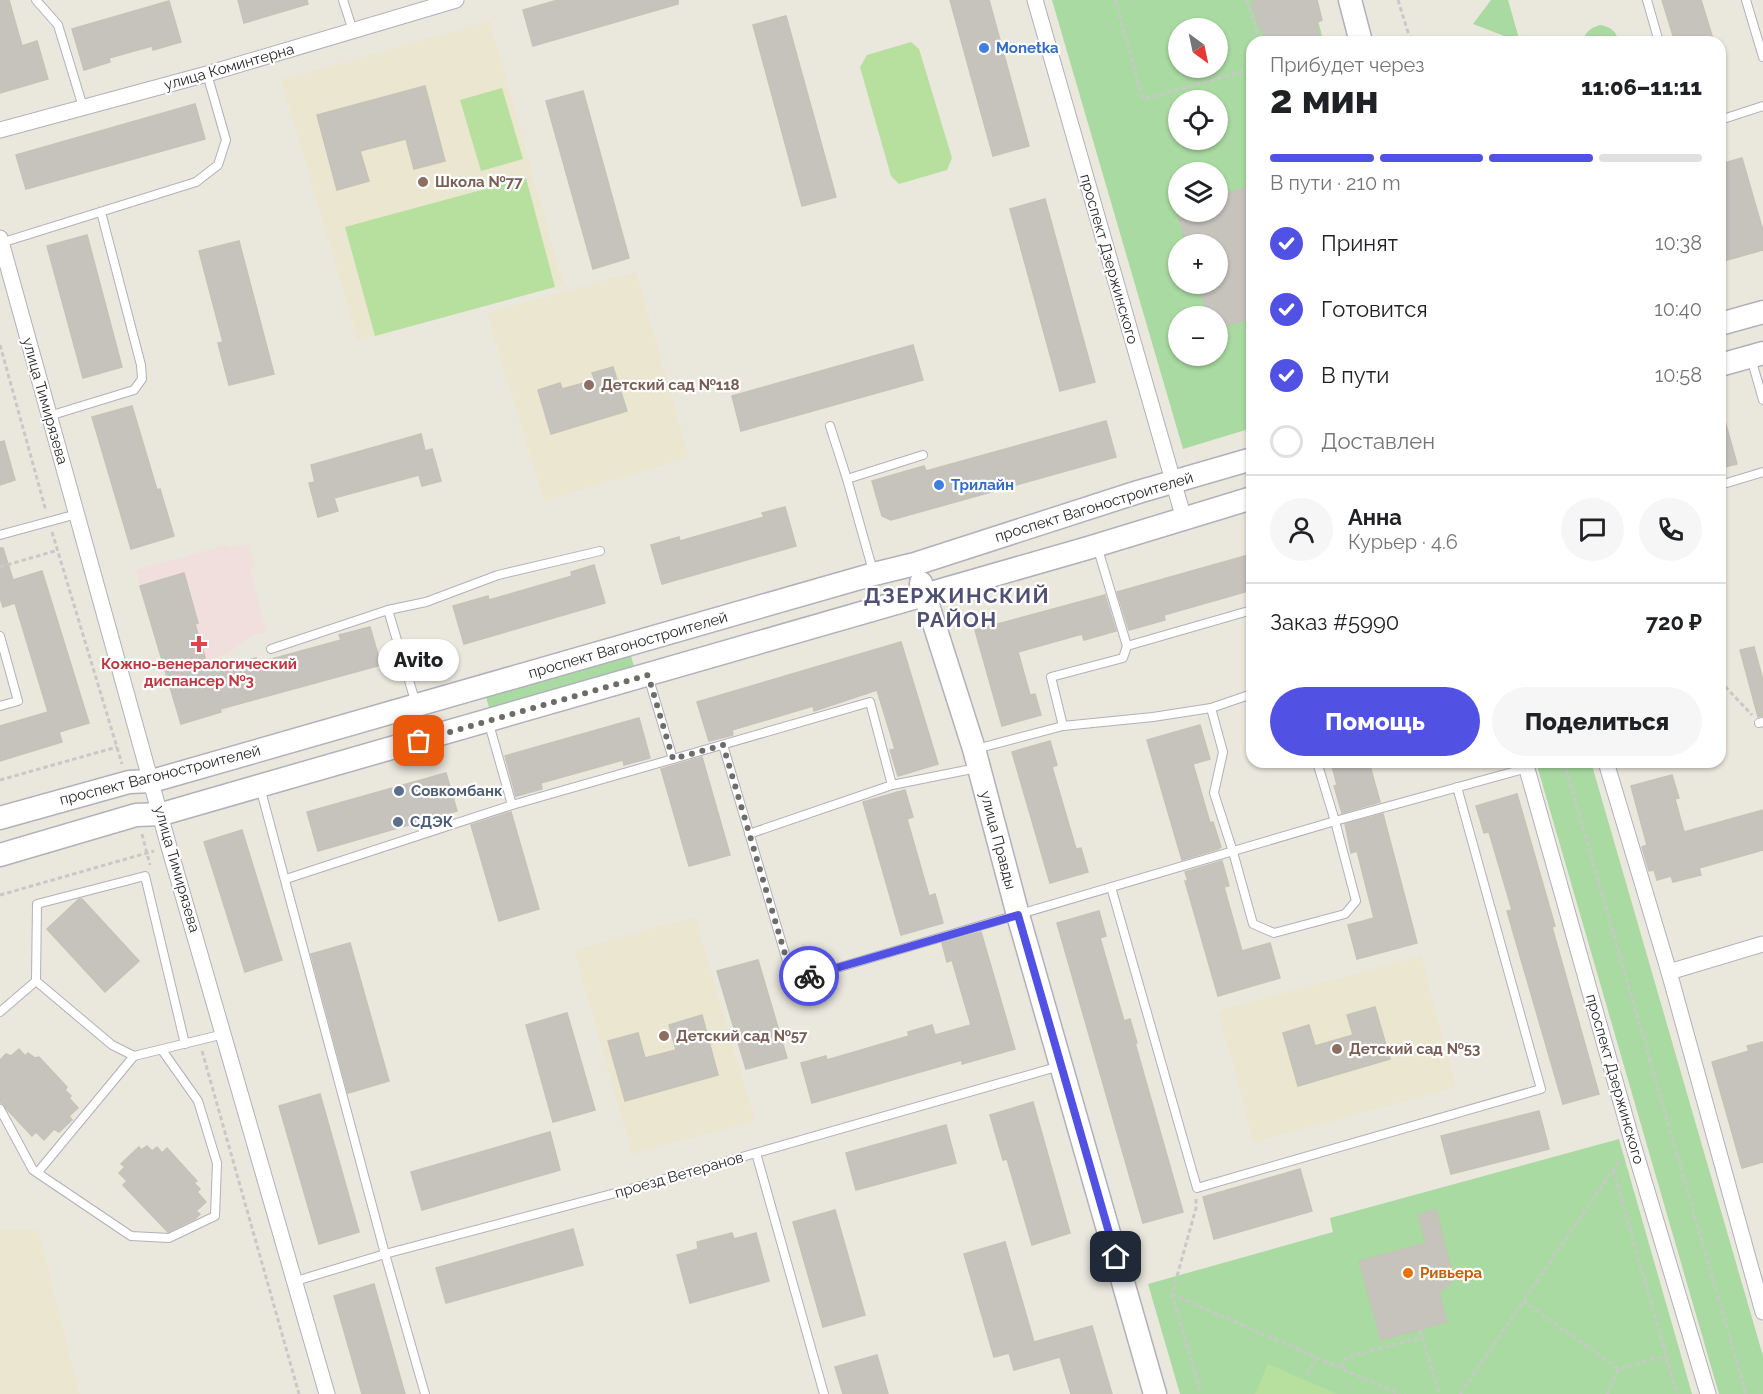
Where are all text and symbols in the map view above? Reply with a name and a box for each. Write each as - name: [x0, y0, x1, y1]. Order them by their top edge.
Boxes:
- north arrow: [1168, 18, 1228, 78]
- map controls: [1168, 18, 1228, 366]
- place label: Monetka: [996, 39, 1059, 57]
- street label: улица Коминтерна: [162, 40, 296, 94]
- marker: Monetka: [977, 41, 991, 55]
- text: Прибудет через: [1270, 53, 1424, 77]
- text: 11:06–11:11: [1581, 74, 1702, 100]
- text: 2 мин: [1270, 76, 1379, 122]
- button: locate: [1168, 90, 1228, 150]
- button: layers: [1168, 162, 1228, 222]
- text: В пути · 210 m: [1270, 171, 1401, 195]
- street label: проспект Дзержинского: [1076, 172, 1142, 346]
- place label: Школа №77: [435, 173, 523, 191]
- marker: Школа №77: [416, 175, 430, 189]
- icon: check: [1270, 227, 1303, 260]
- text: Принят: [1321, 230, 1398, 256]
- text: 10:38: [1655, 231, 1702, 255]
- button: +: [1168, 234, 1228, 294]
- icon: check: [1270, 293, 1303, 326]
- text: Готовится: [1321, 296, 1428, 322]
- text: 10:40: [1654, 297, 1702, 321]
- button: −: [1168, 306, 1228, 366]
- street label: улица Тимирязева: [18, 336, 72, 466]
- icon: check: [1270, 359, 1303, 392]
- text: В пути: [1321, 362, 1389, 388]
- text: 10:58: [1655, 363, 1702, 387]
- place label: Детский сад №118: [601, 376, 740, 394]
- marker: Детский сад №118: [582, 378, 596, 392]
- text: Доставлен: [1321, 428, 1435, 454]
- street label: проспект Вагоностроителей: [993, 468, 1195, 546]
- place label: Трилайн: [951, 476, 1014, 494]
- marker: Трилайн: [932, 478, 946, 492]
- button: person: [1270, 498, 1333, 561]
- button: chat: [1561, 498, 1624, 561]
- button: phone: [1639, 498, 1702, 561]
- text: Анна: [1348, 504, 1402, 530]
- text: Курьер · 4.6: [1348, 530, 1458, 554]
- district label: ДЗЕРЖИНСКИЙ РАЙОН: [864, 583, 1050, 632]
- street label: проспект Вагоностроителей: [526, 608, 730, 682]
- text: Заказ #5990: [1270, 609, 1399, 635]
- text: 720 ₽: [1646, 609, 1702, 635]
- marker: Кожно-венералогический диспансер №3: [190, 635, 208, 653]
- callout: Avito: [378, 639, 460, 681]
- text: Avito: [394, 648, 443, 672]
- place label: Кожно-венералогический диспансер №3: [101, 655, 297, 690]
- button: Помощь: [1270, 687, 1480, 756]
- button: Поделиться: [1492, 687, 1702, 756]
- pin: [393, 715, 444, 766]
- icon: bag: [402, 724, 435, 757]
- street label: проспект Вагоностроителей: [58, 741, 262, 809]
- place label: Совкомбанк: [411, 782, 503, 800]
- marker: Совкомбанк: [392, 784, 406, 798]
- street label: улица Правды: [976, 789, 1020, 891]
- street label: улица Тимирязева: [150, 804, 204, 934]
- place label: СДЭК: [410, 813, 454, 831]
- marker: СДЭК: [391, 815, 405, 829]
- courier: [779, 946, 839, 1006]
- icon: bike: [793, 960, 826, 993]
- street label: проспект Дзержинского: [1582, 992, 1648, 1166]
- place label: Детский сад №57: [676, 1027, 808, 1045]
- marker: Детский сад №57: [657, 1029, 671, 1043]
- place label: Детский сад №53: [1349, 1040, 1480, 1058]
- marker: Детский сад №53: [1330, 1042, 1344, 1056]
- street label: проезд Ветеранов: [613, 1148, 745, 1202]
- pin: [1090, 1231, 1141, 1282]
- icon: home: [1099, 1240, 1132, 1273]
- place label: Ривьера: [1420, 1264, 1482, 1282]
- marker: Ривьера: [1401, 1266, 1415, 1280]

